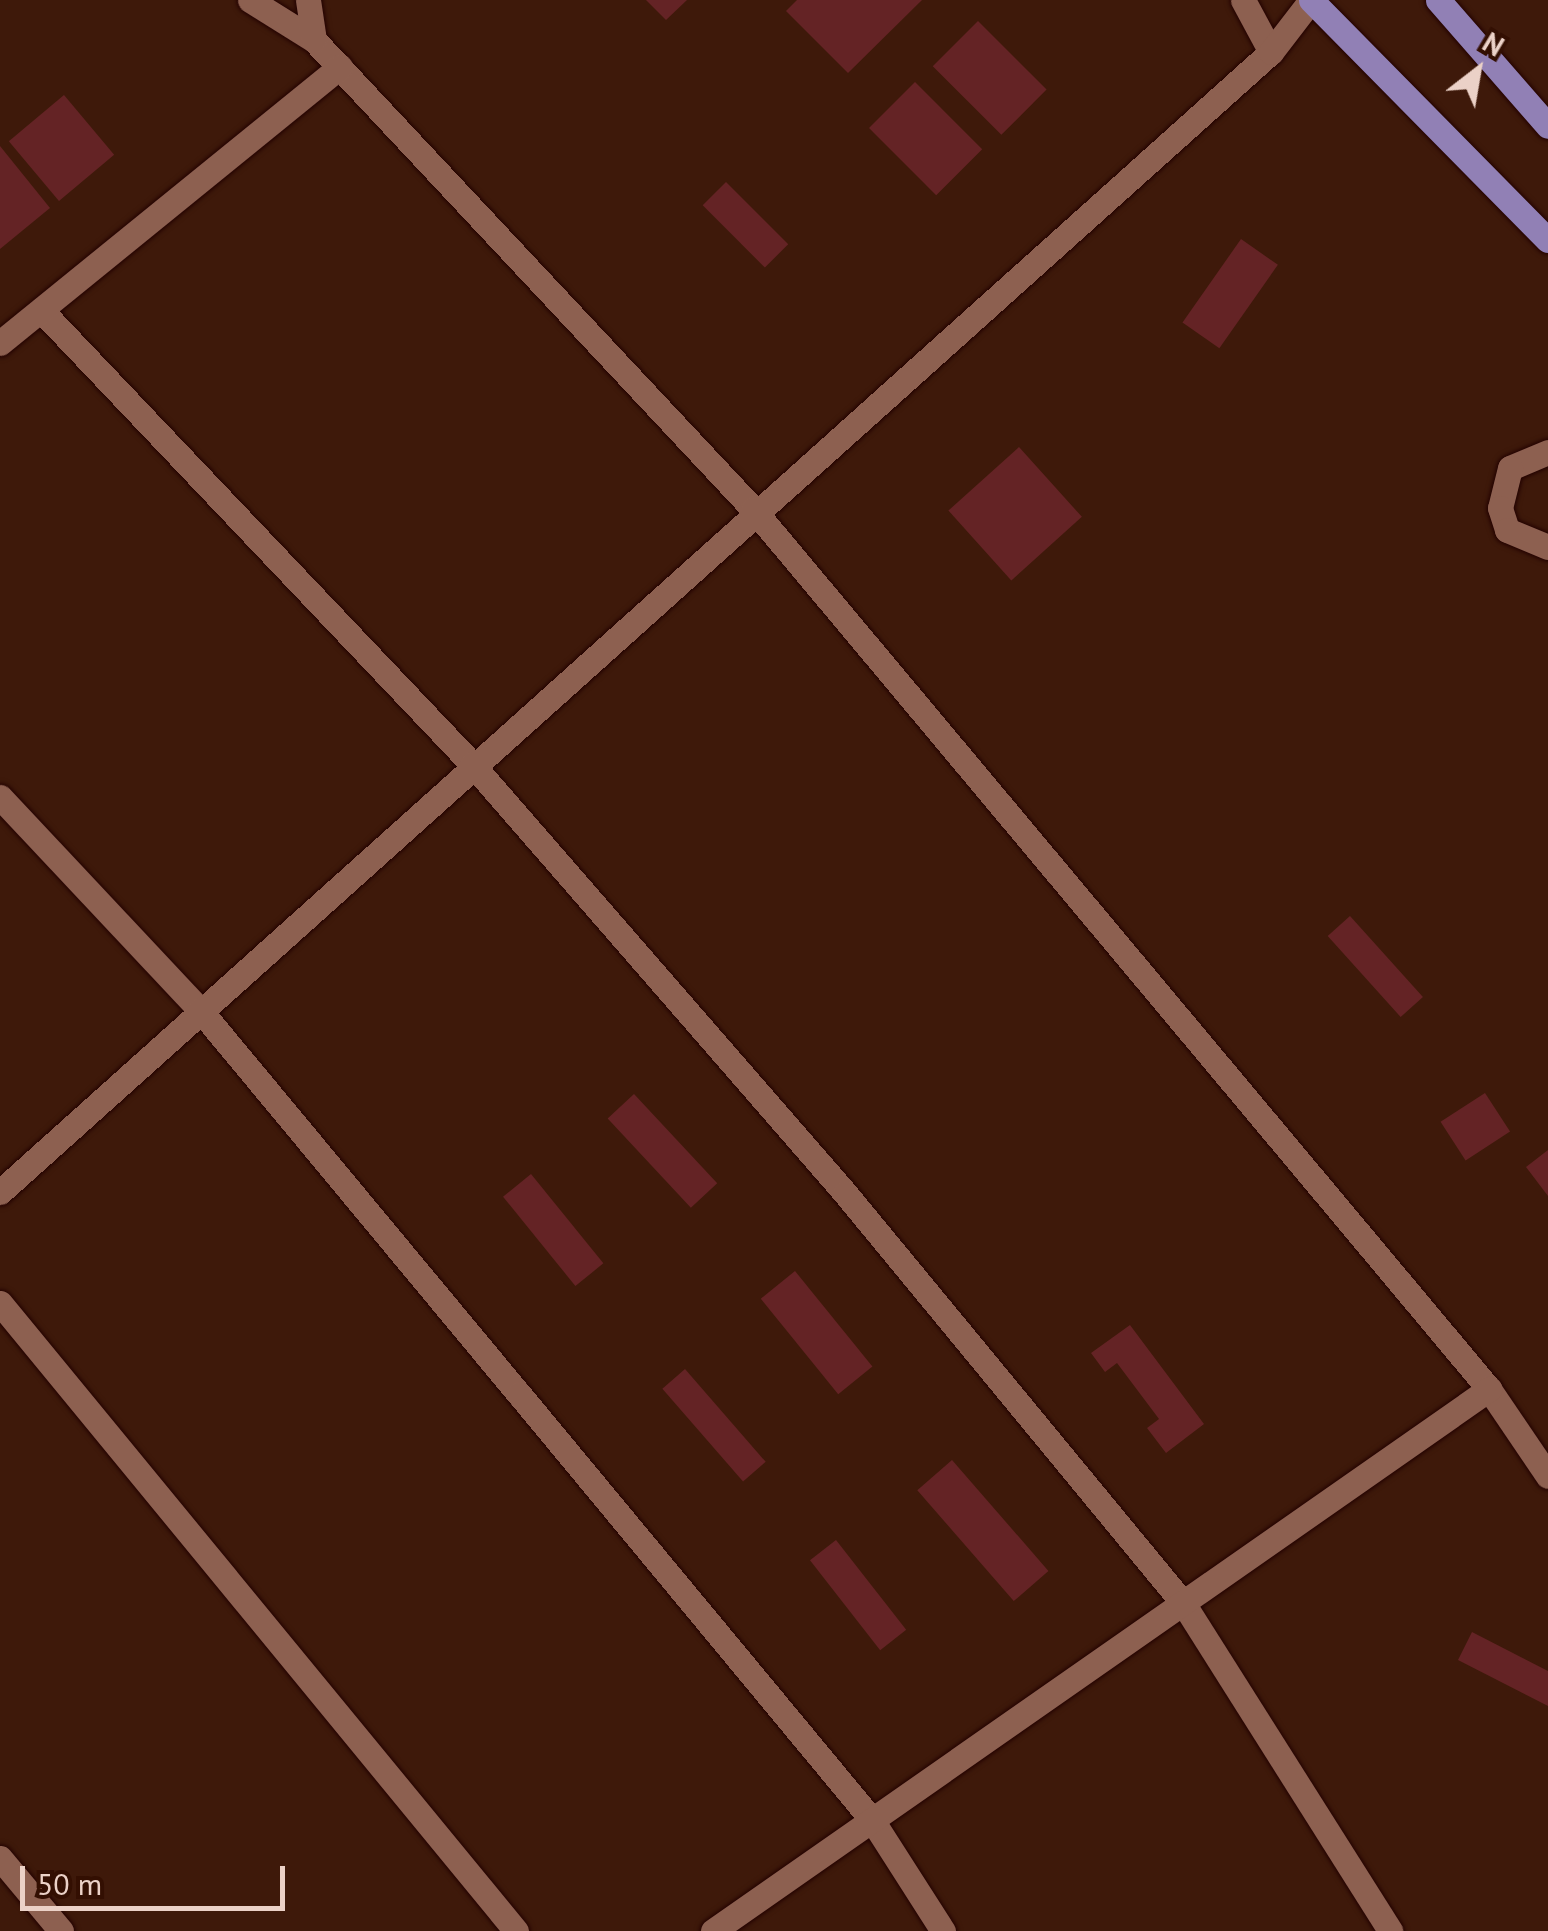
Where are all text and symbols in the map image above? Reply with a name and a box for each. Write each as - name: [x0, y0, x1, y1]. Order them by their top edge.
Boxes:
- north arrow: [1428, 20, 1528, 120]
- text: N: [1476, 23, 1511, 64]
- scale bar: [25, 1846, 290, 1908]
- text: 50 m: [37, 1864, 102, 1903]

